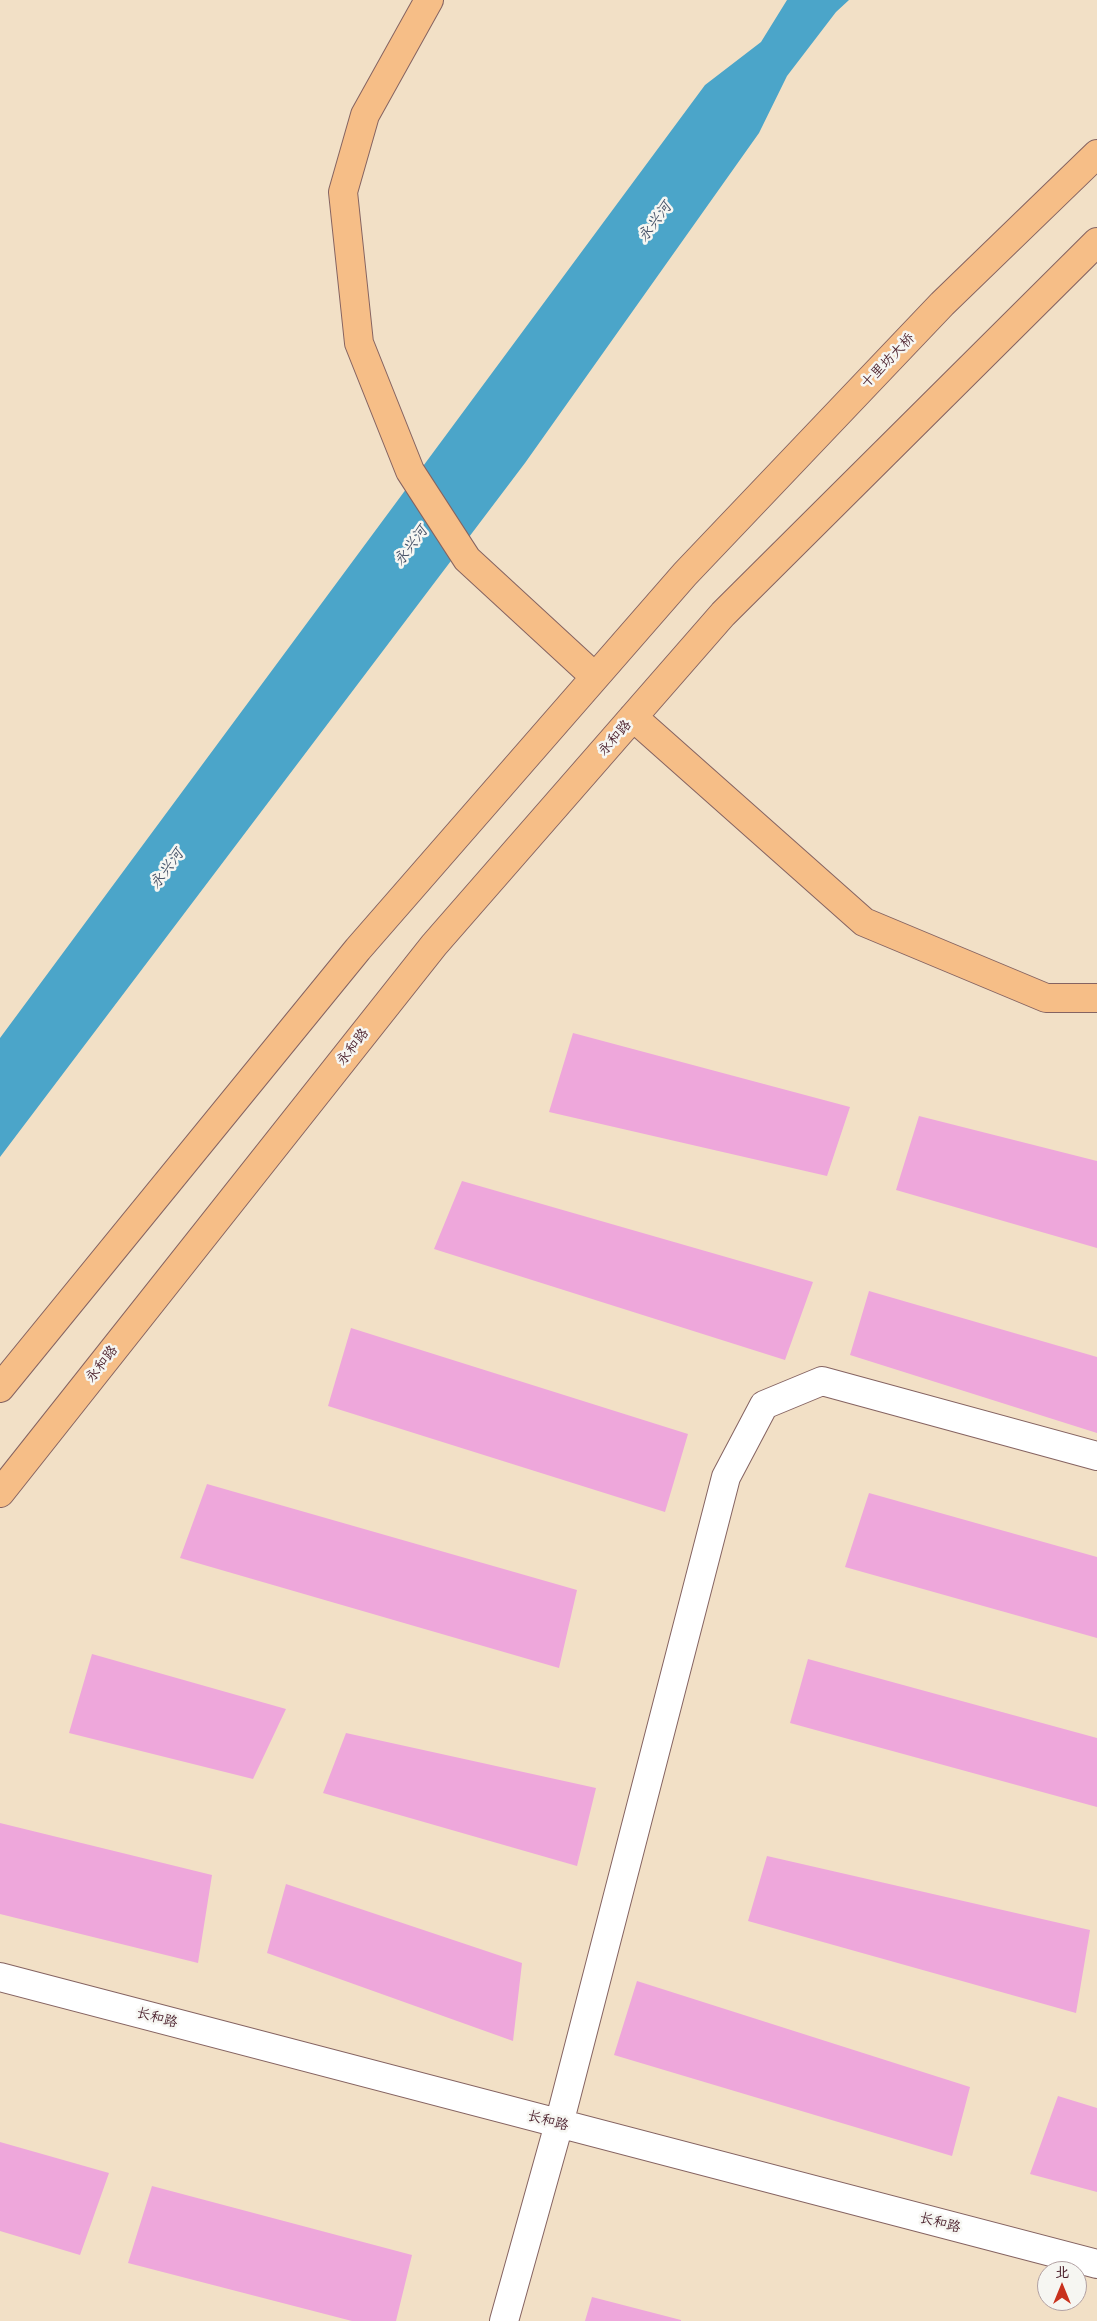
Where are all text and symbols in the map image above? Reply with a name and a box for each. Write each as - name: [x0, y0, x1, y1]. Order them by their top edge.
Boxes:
- water label: 永兴河: [634, 199, 676, 245]
- street label: 十里坊大桥: [858, 330, 918, 392]
- water label: 永兴河: [390, 523, 432, 569]
- street label: 永和路: [595, 717, 635, 759]
- water label: 永兴河: [146, 846, 188, 892]
- street label: 永和路: [333, 1025, 373, 1069]
- street label: 永和路: [82, 1342, 122, 1386]
- street label: 长和路: [135, 2004, 179, 2032]
- street label: 长和路: [526, 2107, 570, 2135]
- street label: 长和路: [918, 2209, 962, 2237]
- north arrow: [1037, 2261, 1087, 2311]
- text: 北: [1055, 2261, 1069, 2282]

